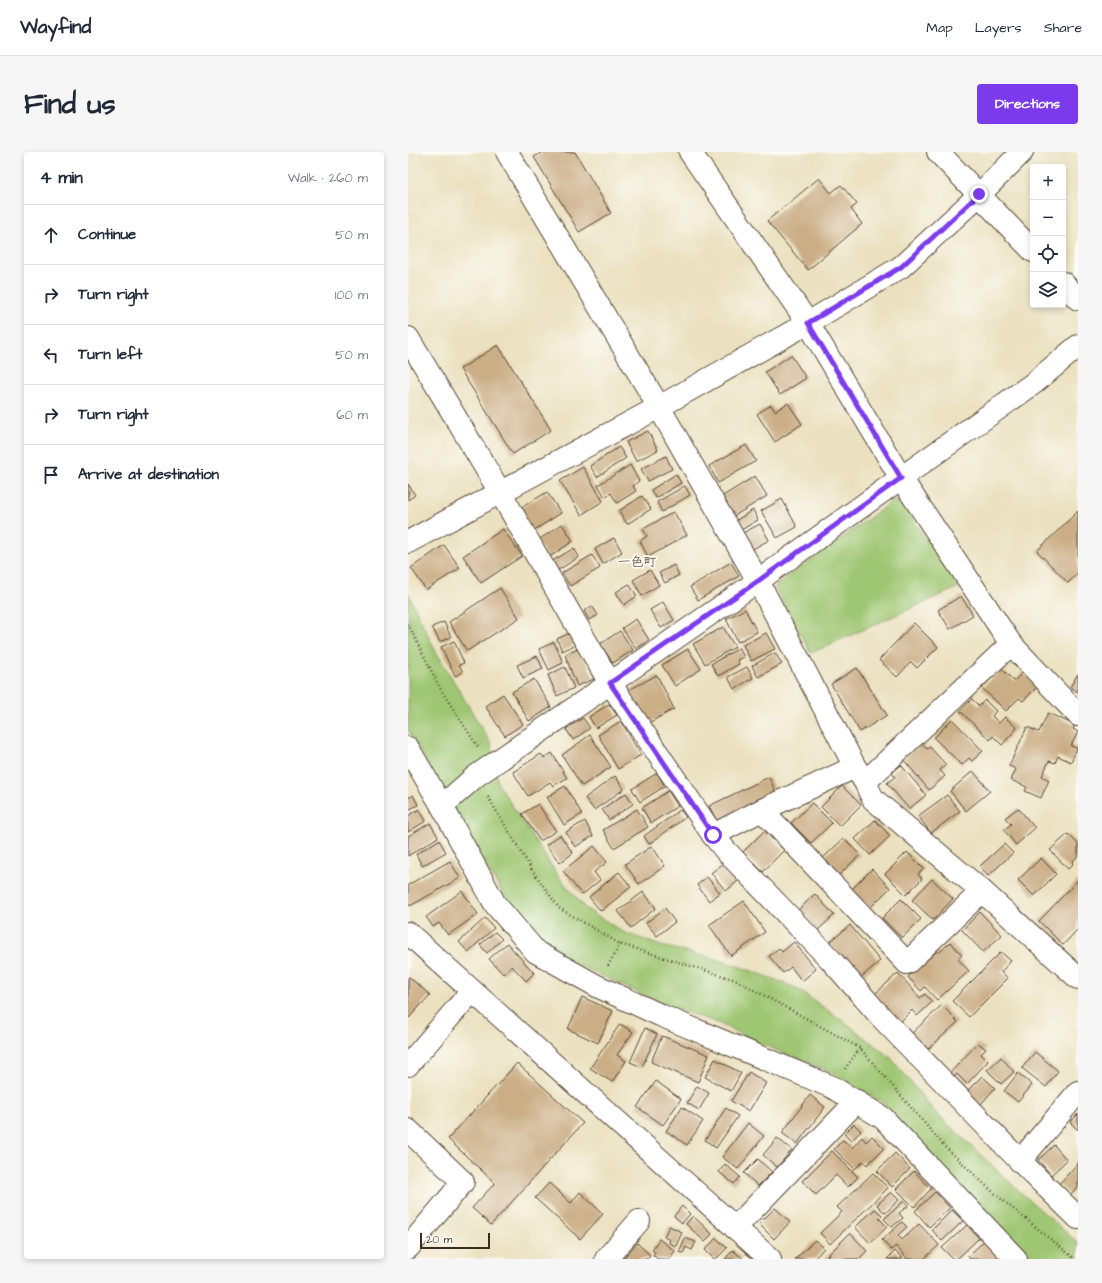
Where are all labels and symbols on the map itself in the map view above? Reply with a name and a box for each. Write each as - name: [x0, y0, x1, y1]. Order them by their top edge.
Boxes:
- route end: [970, 185, 988, 203]
- district label: 一色町: [617, 553, 657, 571]
- route start: [704, 826, 722, 844]
- scale bar: [420, 1231, 490, 1250]

